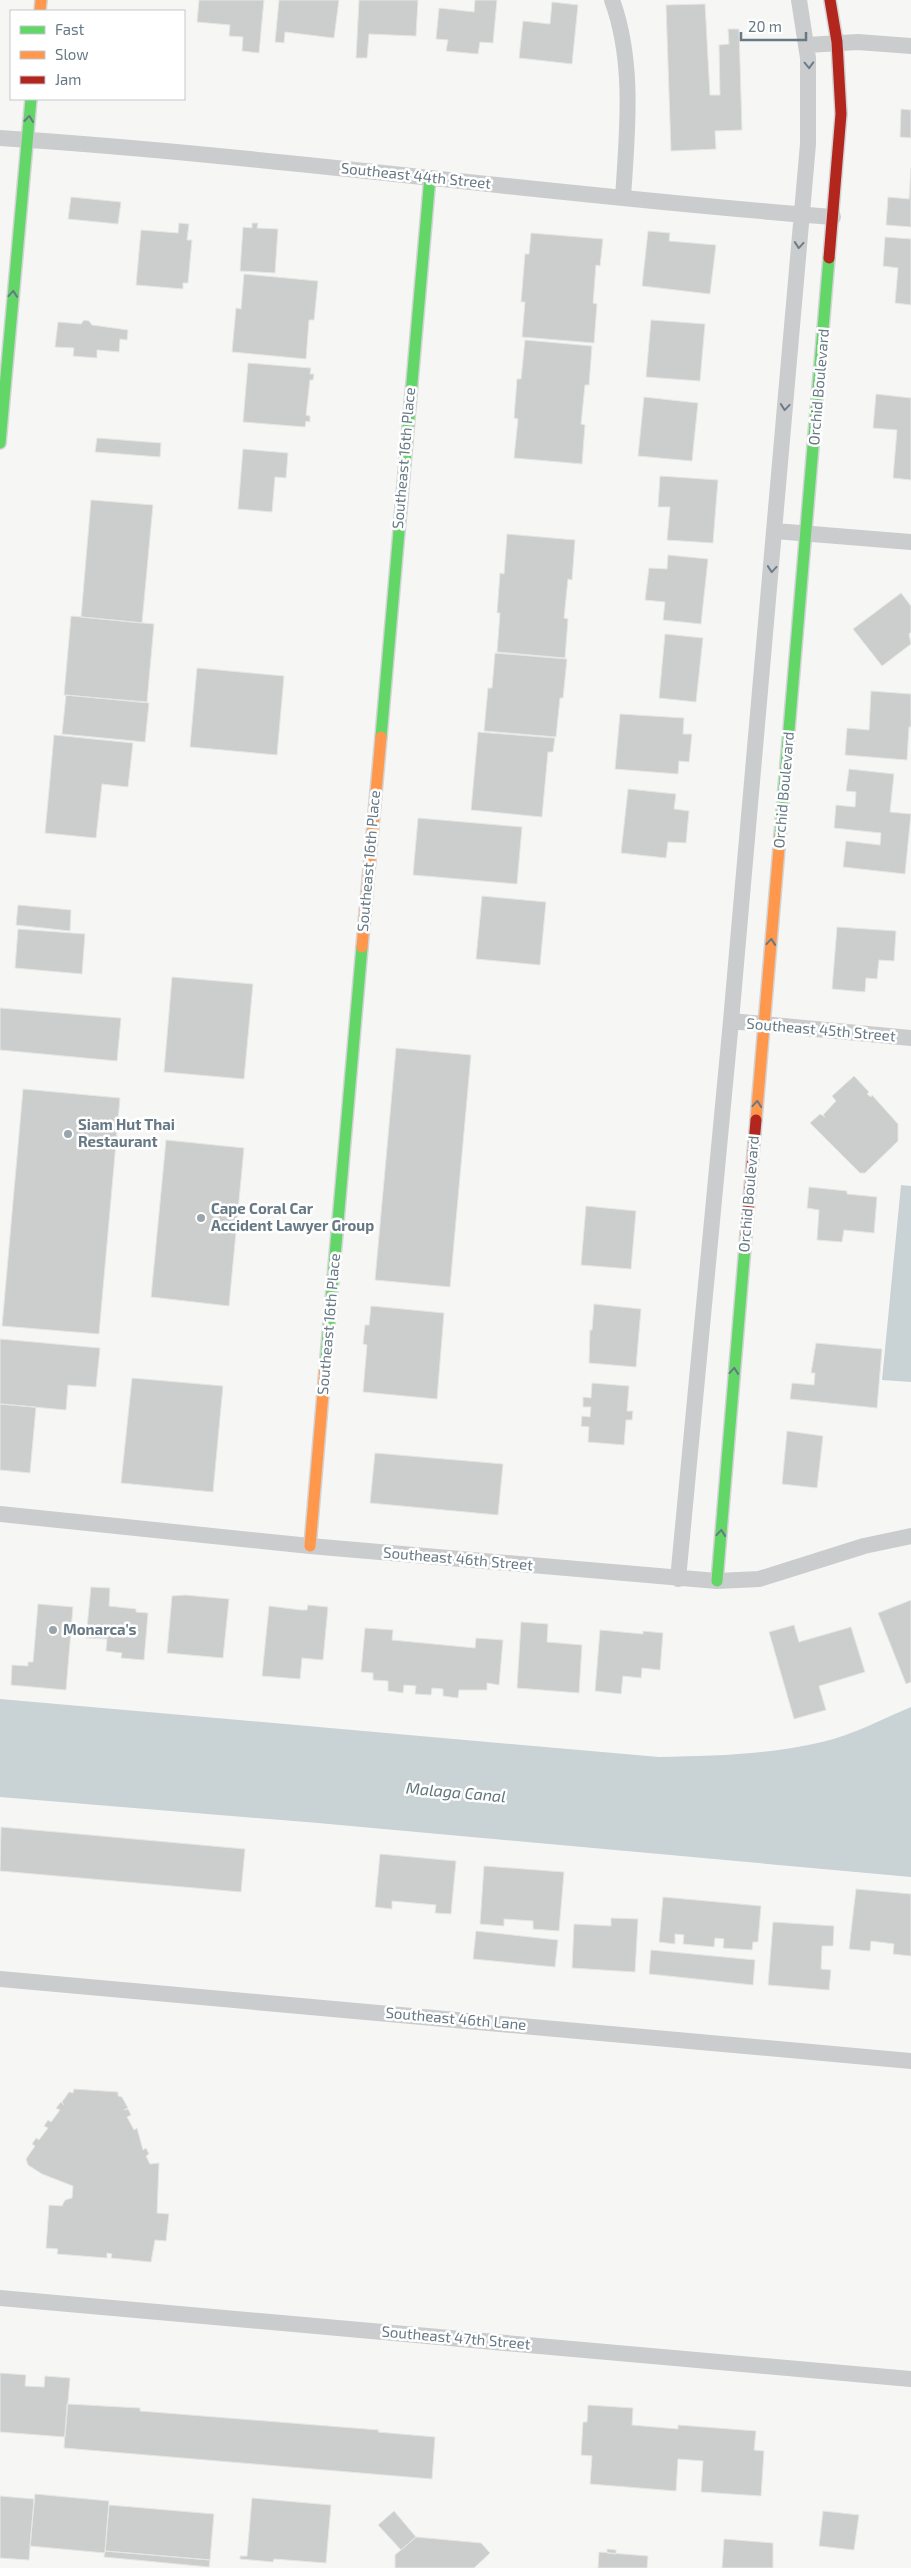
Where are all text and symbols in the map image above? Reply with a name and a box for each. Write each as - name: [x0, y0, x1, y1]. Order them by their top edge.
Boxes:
- legend: [10, 10, 185, 100]
- scale bar: [741, 10, 806, 42]
- text: 20 m: [748, 17, 782, 35]
- text: Fast: [55, 20, 85, 38]
- text: Slow: [55, 45, 89, 63]
- one-way arrow: [803, 62, 814, 70]
- text: Jam: [55, 70, 81, 88]
- one-way arrow: [23, 115, 34, 123]
- street label: Southeast 44th Street: [340, 158, 492, 192]
- one-way arrow: [794, 241, 805, 249]
- one-way arrow: [8, 290, 19, 298]
- street label: Orchid Boulevard: [804, 328, 832, 446]
- street label: Southeast 16th Place: [388, 386, 418, 529]
- one-way arrow: [780, 403, 791, 411]
- one-way arrow: [766, 565, 777, 573]
- street label: Orchid Boulevard: [769, 731, 797, 849]
- street label: Southeast 16th Place: [353, 789, 383, 932]
- one-way arrow: [765, 938, 776, 946]
- street label: Southeast 45th Street: [746, 1014, 897, 1045]
- one-way arrow: [751, 1100, 762, 1108]
- place label: Siam Hut Thai Restaurant: [78, 1115, 175, 1150]
- marker: Siam Hut Thai Restaurant: [62, 1128, 74, 1140]
- street label: Orchid Boulevard: [734, 1135, 762, 1253]
- place label: Cape Coral Car Accident Lawyer Group: [211, 1199, 374, 1235]
- marker: Cape Coral Car Accident Lawyer Group: [195, 1212, 207, 1224]
- street label: Southeast 16th Place: [313, 1252, 343, 1395]
- one-way arrow: [728, 1366, 739, 1374]
- one-way arrow: [715, 1528, 726, 1536]
- street label: Southeast 46th Street: [383, 1542, 534, 1574]
- place label: Monarca's: [63, 1620, 137, 1638]
- marker: Monarca's: [47, 1624, 59, 1636]
- water label: Malaga Canal: [405, 1778, 507, 1805]
- street label: Southeast 46th Lane: [385, 2003, 527, 2033]
- street label: Southeast 47th Street: [381, 2322, 531, 2352]

